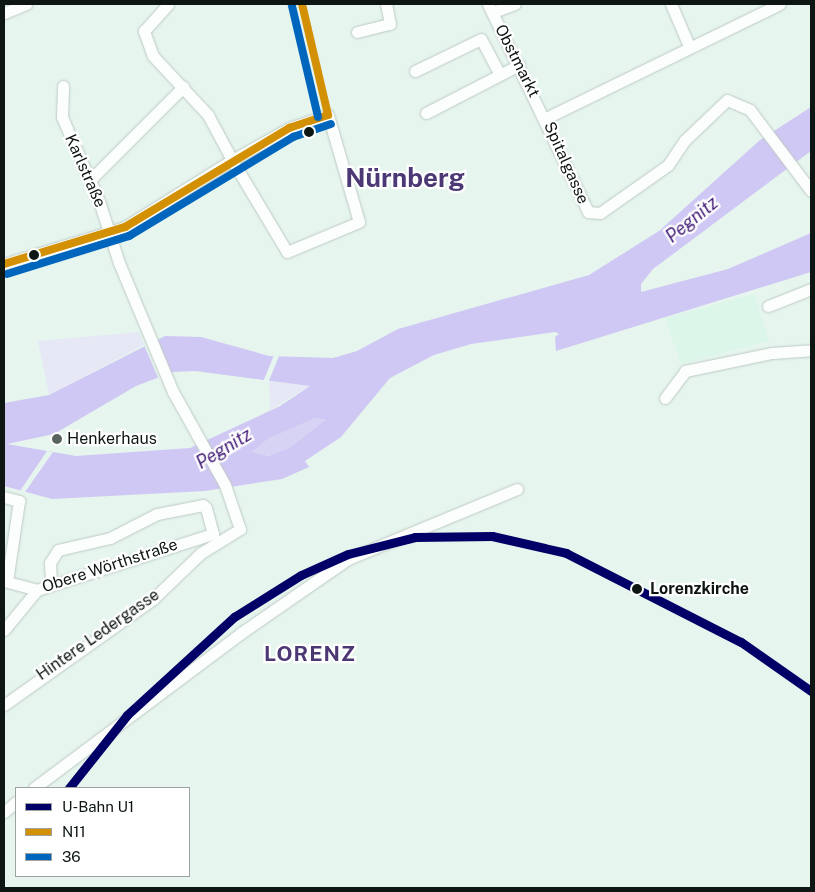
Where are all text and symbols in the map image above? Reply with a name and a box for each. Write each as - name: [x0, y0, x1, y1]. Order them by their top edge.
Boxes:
- street label: Obstmarkt: [490, 21, 544, 101]
- street label: Spitalgasse: [539, 119, 593, 207]
- unlabelled marker: [304, 127, 314, 137]
- street label: Karlstraße: [60, 131, 110, 211]
- district label: Nürnberg: [345, 162, 465, 194]
- water label: Pegnitz: [662, 192, 722, 248]
- unlabelled marker: [29, 250, 39, 260]
- water label: Pegnitz: [192, 424, 256, 474]
- place label: Henkerhaus: [67, 429, 157, 449]
- marker: Henkerhaus: [51, 433, 63, 445]
- street label: Obere Wörthstraße: [40, 535, 180, 597]
- place label: Lorenzkirche: [650, 579, 749, 599]
- marker: Lorenzkirche: [628, 580, 646, 598]
- street label: Hintere Ledergasse: [33, 585, 163, 685]
- district label: LORENZ: [263, 641, 357, 667]
- legend: [15, 787, 190, 877]
- text: U-Bahn U1: [62, 798, 134, 815]
- text: N11: [62, 823, 86, 840]
- text: 36: [62, 848, 81, 865]

